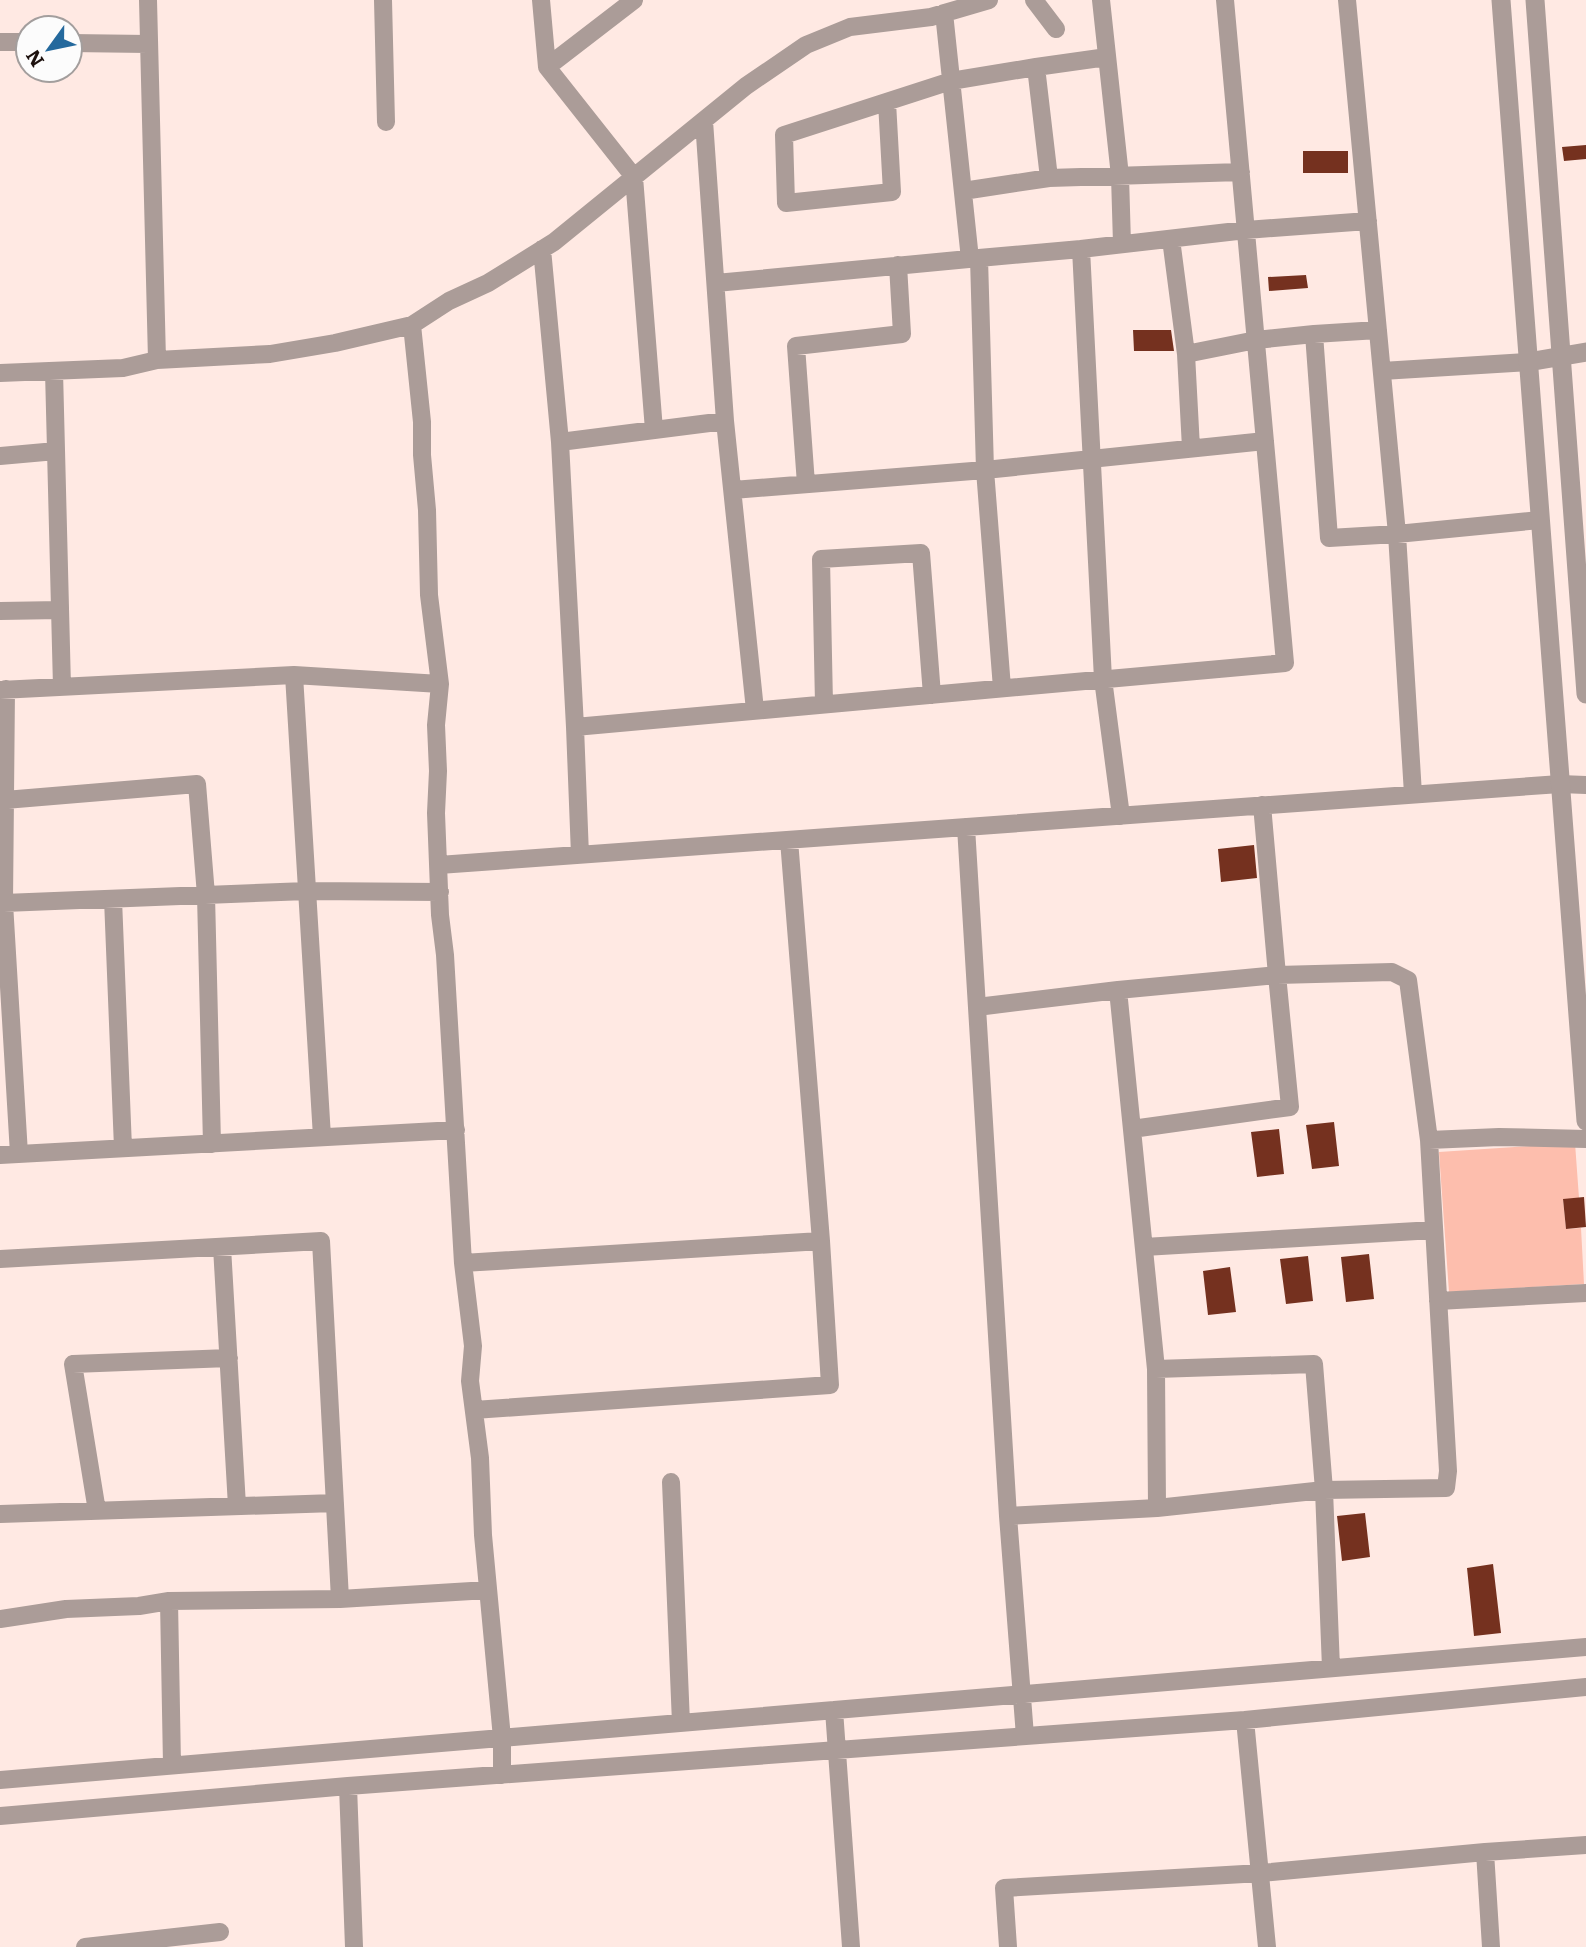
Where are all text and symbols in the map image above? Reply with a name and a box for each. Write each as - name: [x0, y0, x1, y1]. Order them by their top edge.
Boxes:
- north arrow: [14, 14, 84, 84]
- text: N: [18, 44, 50, 73]

